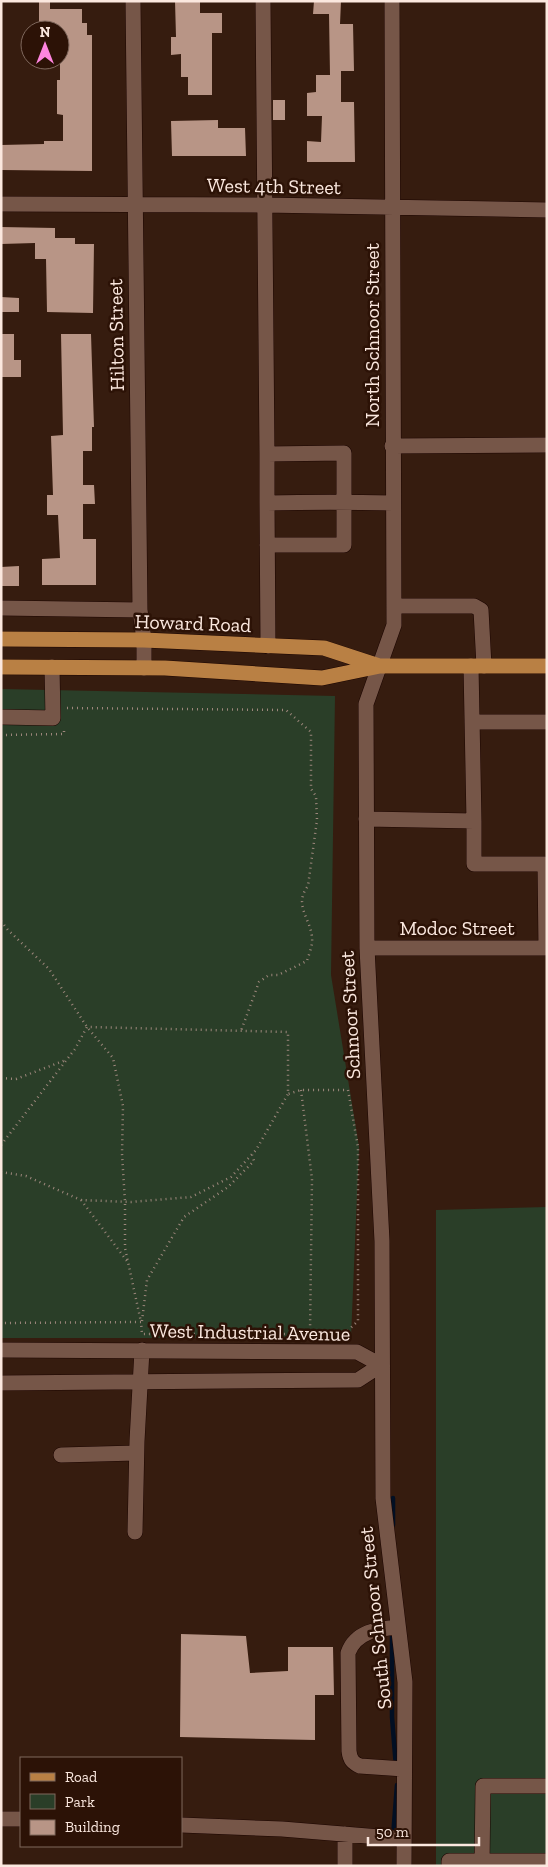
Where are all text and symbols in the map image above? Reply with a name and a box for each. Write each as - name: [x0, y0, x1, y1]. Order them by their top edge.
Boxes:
- north arrow: [20, 20, 70, 70]
- text: N: [40, 24, 51, 41]
- street label: West 4th Street: [207, 173, 342, 199]
- street label: North Schnoor Street: [360, 242, 384, 427]
- street label: Hilton Street: [103, 278, 129, 391]
- street label: Howard Road: [134, 609, 252, 637]
- street label: Modoc Street: [399, 916, 515, 940]
- street label: Schnoor Street: [335, 950, 365, 1080]
- street label: West Industrial Avenue: [150, 1318, 350, 1346]
- street label: South Schnoor Street: [353, 1525, 397, 1711]
- legend: [20, 1757, 182, 1847]
- text: Road: [65, 1768, 98, 1786]
- text: Park: [65, 1793, 95, 1811]
- scale bar: [368, 1814, 479, 1846]
- text: Building: [65, 1818, 120, 1836]
- text: 50 m: [376, 1823, 409, 1841]

